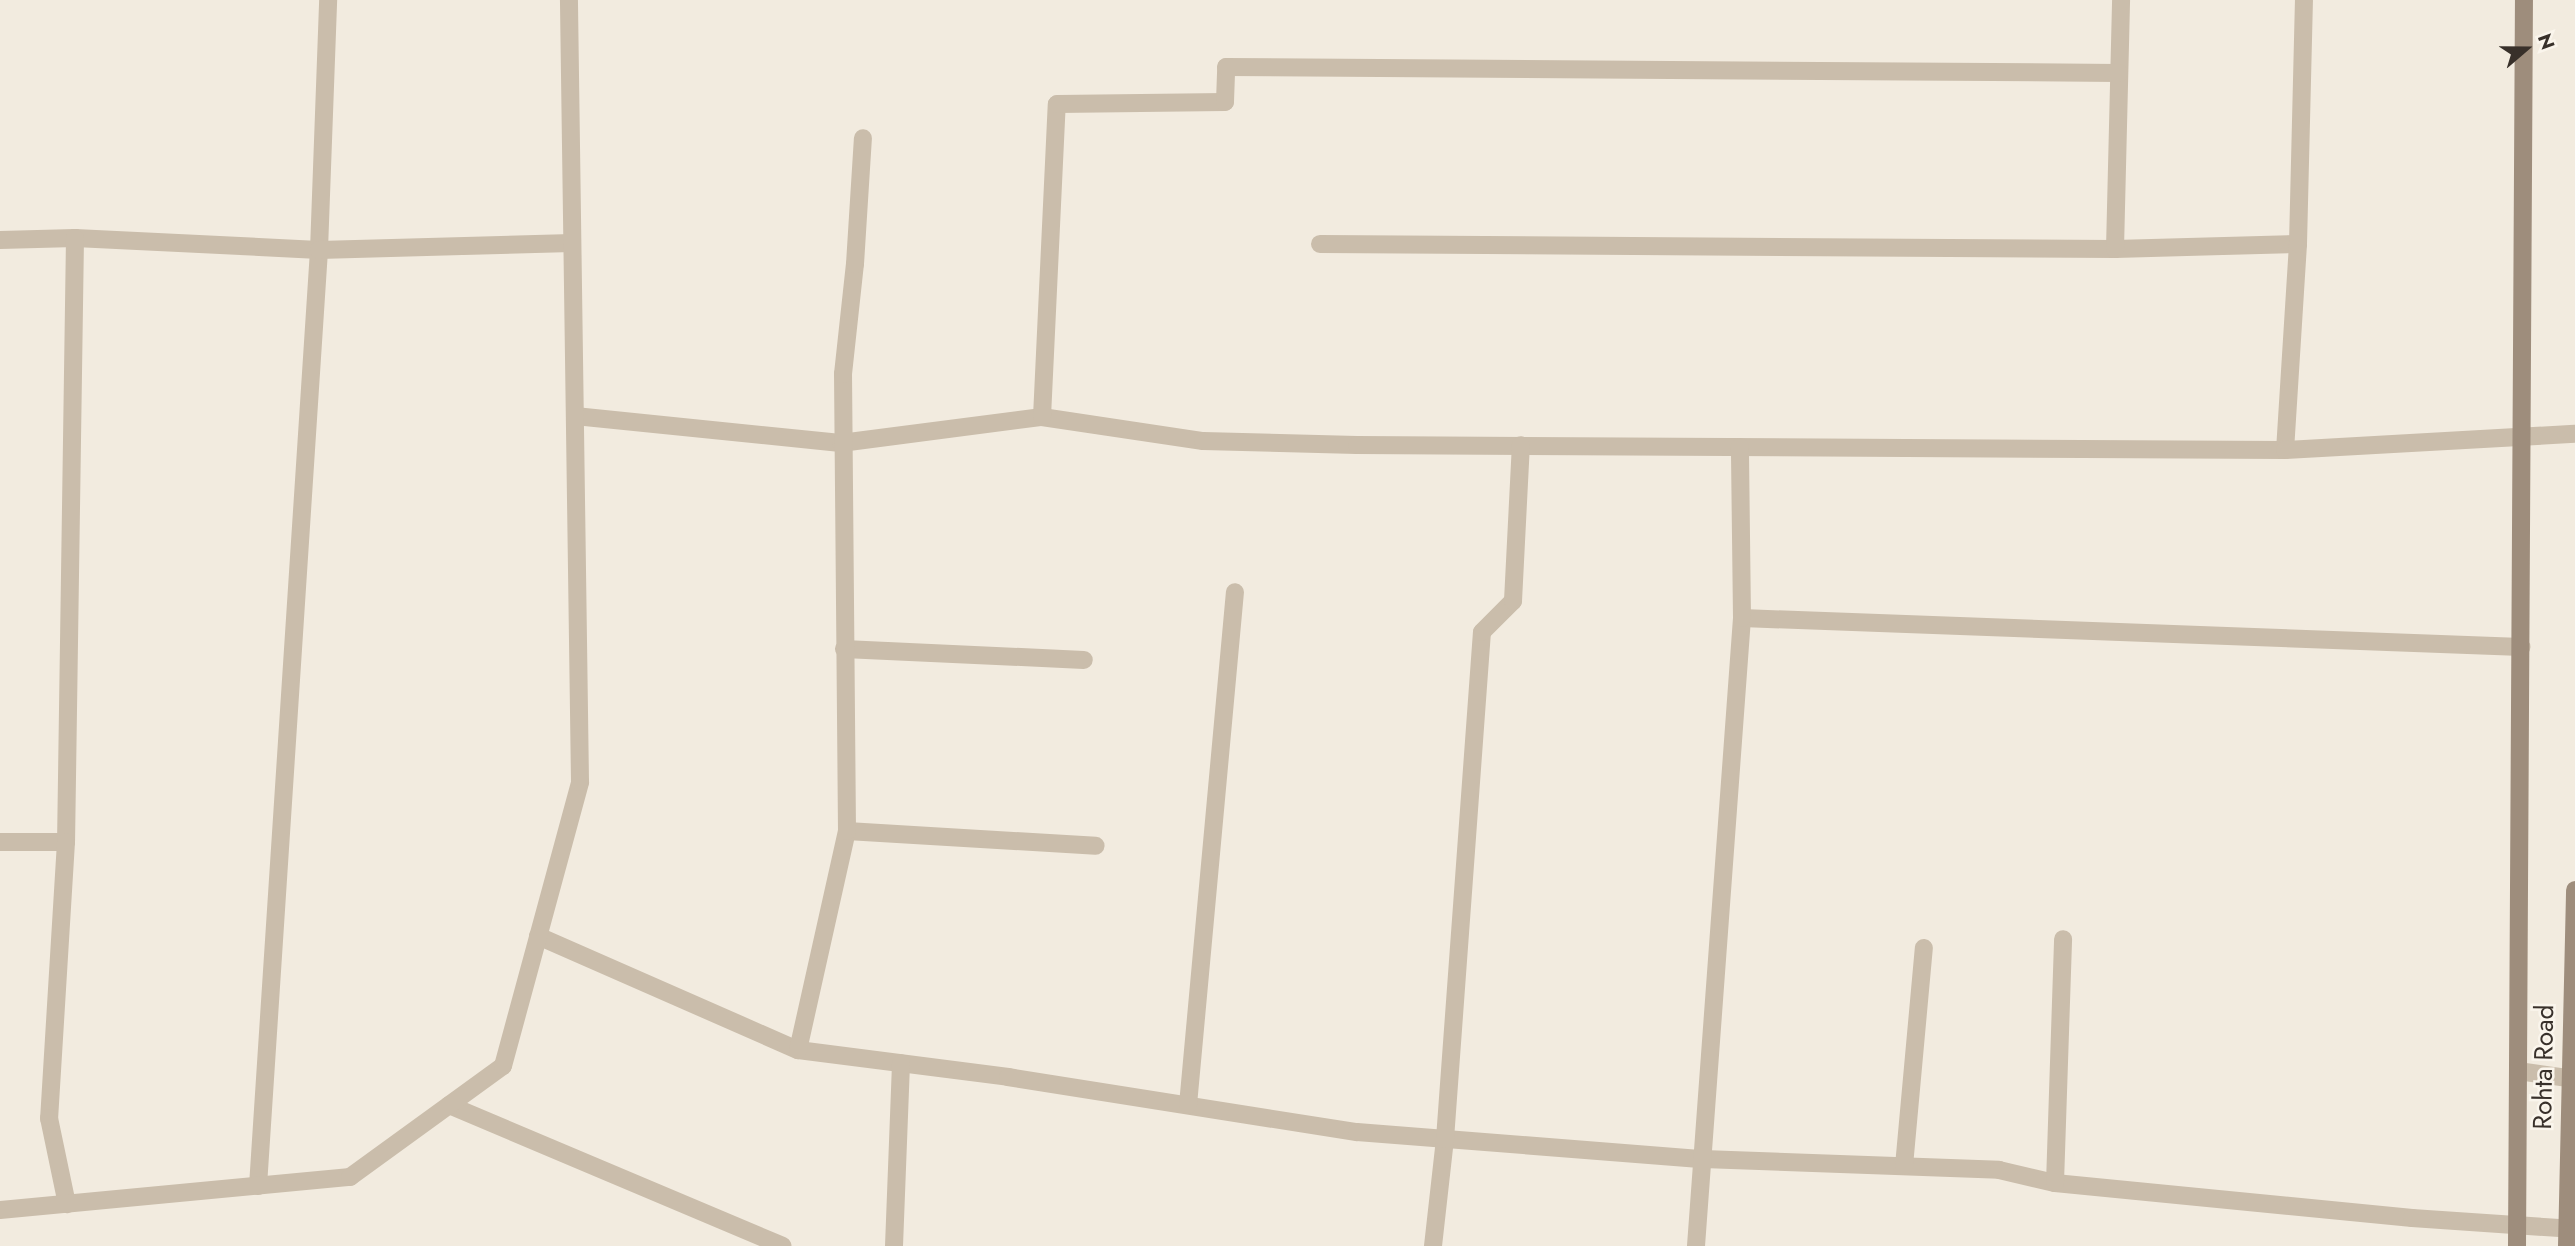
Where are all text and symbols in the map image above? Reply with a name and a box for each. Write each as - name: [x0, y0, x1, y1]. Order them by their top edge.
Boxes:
- north arrow: [2491, 14, 2561, 84]
- text: N: [2531, 30, 2561, 53]
- street label: Rohta Road: [2527, 1004, 2561, 1130]

